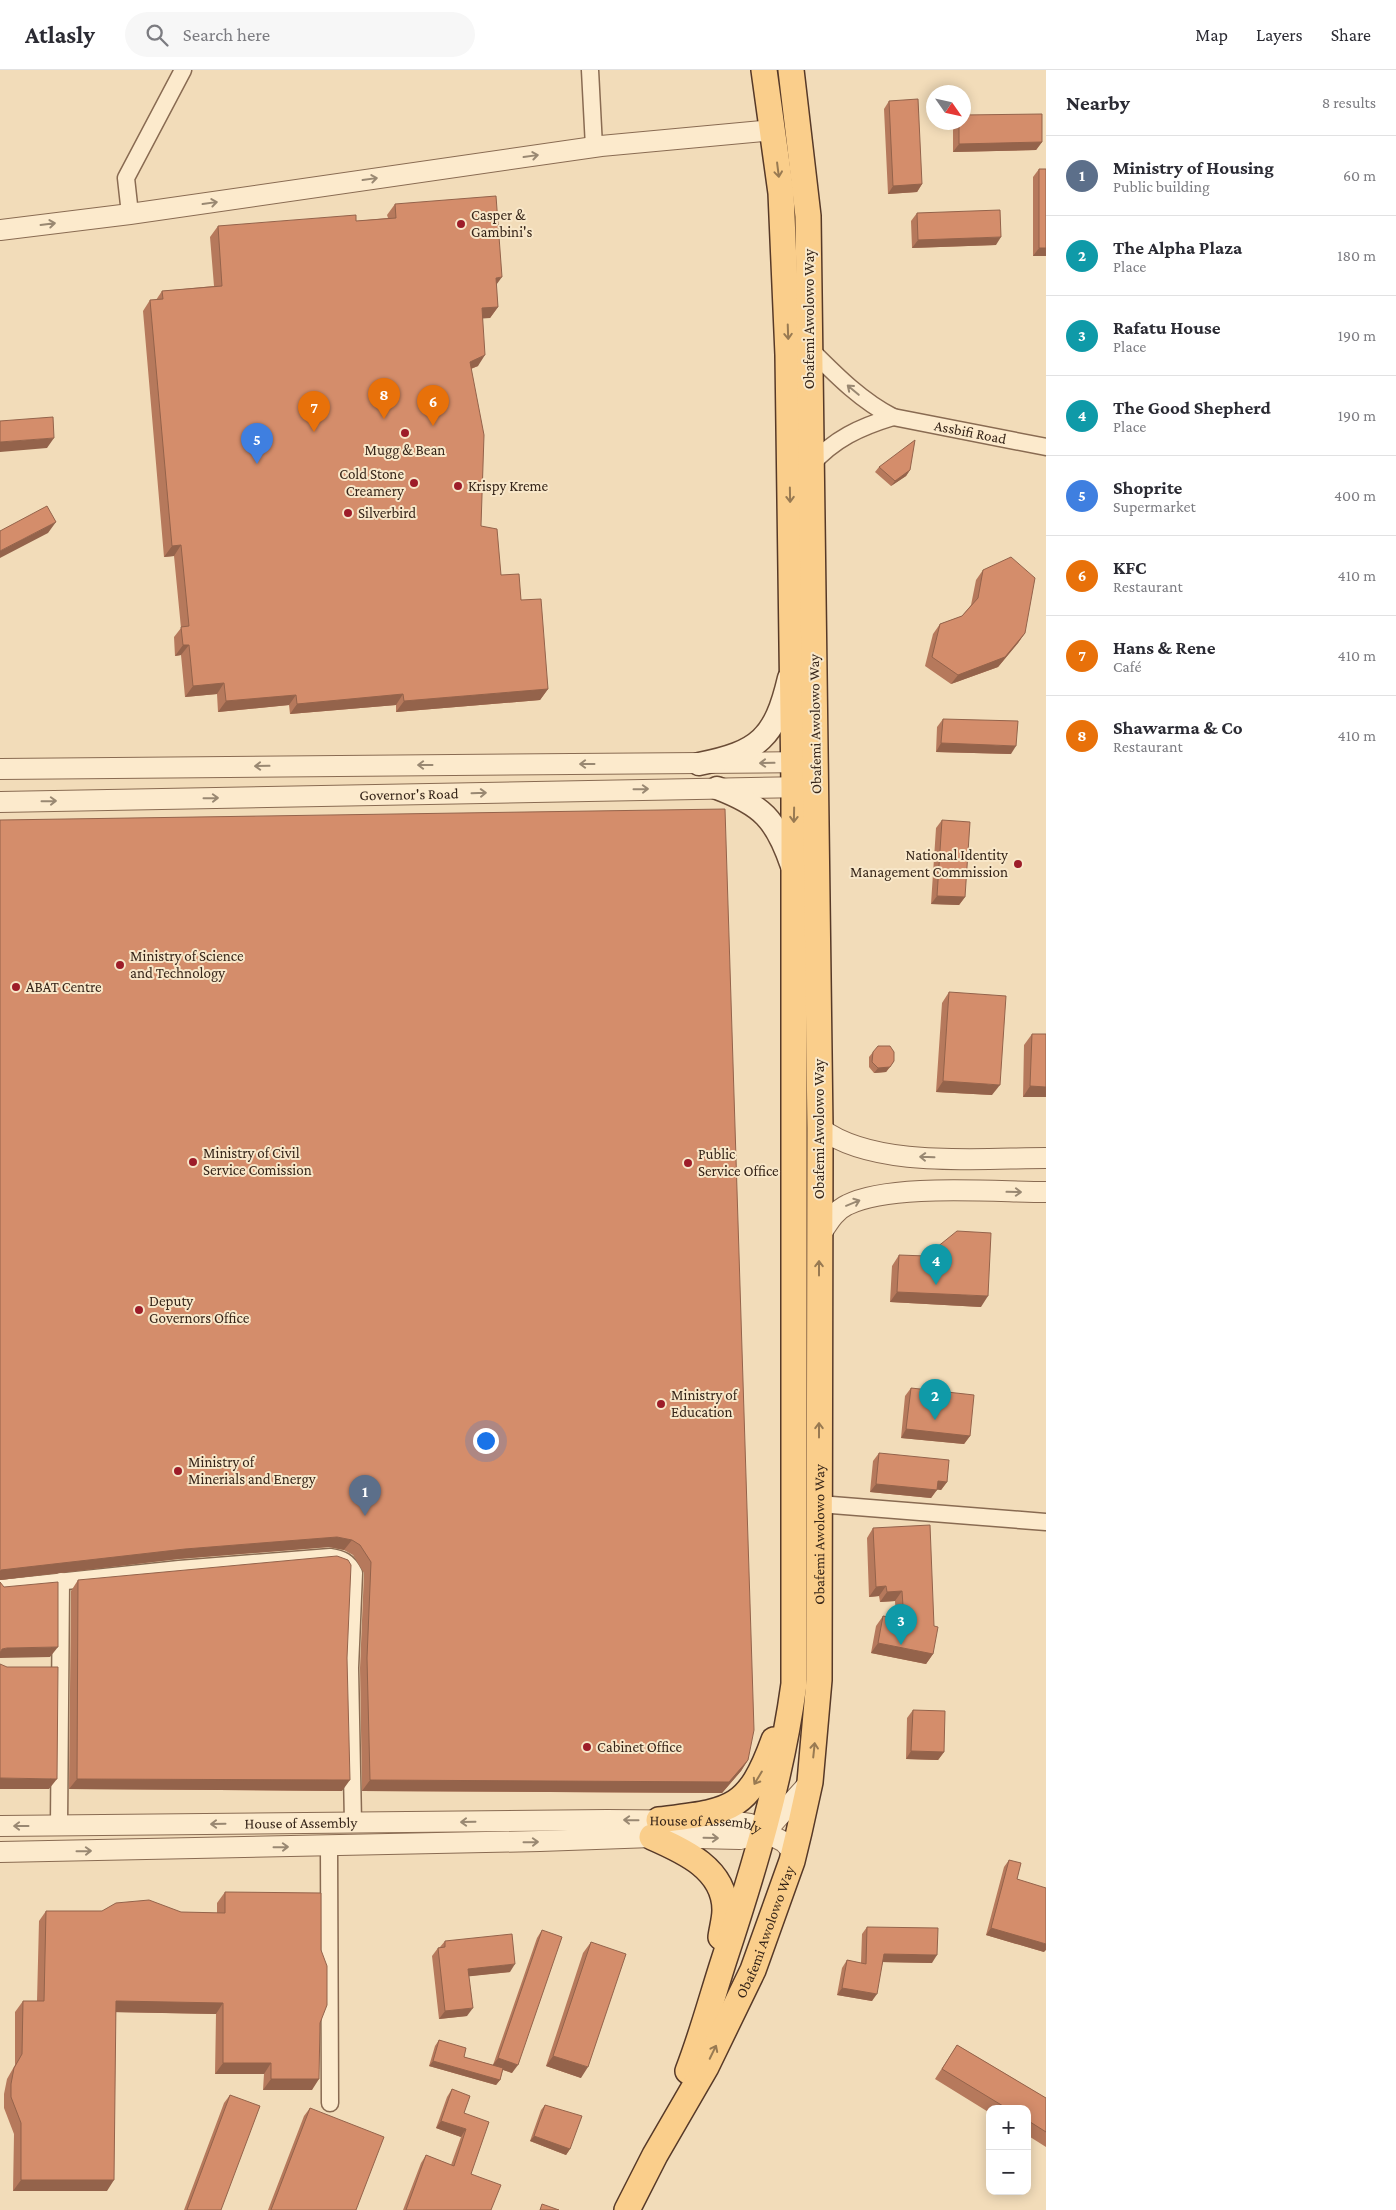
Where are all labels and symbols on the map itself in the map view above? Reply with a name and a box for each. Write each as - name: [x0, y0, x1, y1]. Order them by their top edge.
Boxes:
- north arrow: [926, 85, 971, 130]
- one-way arrow: [523, 151, 539, 161]
- one-way arrow: [773, 162, 783, 178]
- one-way arrow: [362, 174, 378, 184]
- one-way arrow: [201, 198, 217, 208]
- place label: Casper & Gambini's: [471, 207, 533, 240]
- marker: Casper & Gambini's: [455, 218, 467, 230]
- one-way arrow: [40, 219, 56, 229]
- street label: Obafemi Awolowo Way: [801, 249, 818, 389]
- one-way arrow: [783, 324, 793, 340]
- pin: 8: [368, 378, 400, 419]
- one-way arrow: [846, 384, 859, 396]
- pin: 6: [417, 385, 449, 426]
- pin: 7: [298, 391, 330, 432]
- street label: Assbifi Road: [933, 417, 1008, 447]
- pin: 5: [241, 423, 273, 464]
- marker: Mugg & Bean: [399, 427, 411, 439]
- place label: Mugg & Bean: [365, 442, 445, 459]
- place label: Cold Stone Creamery: [339, 466, 404, 500]
- marker: Cold Stone Creamery: [408, 477, 420, 489]
- place label: Krispy Kreme: [468, 478, 549, 495]
- marker: Krispy Kreme: [452, 480, 464, 492]
- one-way arrow: [785, 487, 794, 503]
- place label: Silverbird: [358, 505, 416, 521]
- marker: Silverbird: [342, 507, 354, 519]
- street label: Obafemi Awolowo Way: [806, 654, 825, 794]
- one-way arrow: [760, 758, 776, 767]
- one-way arrow: [580, 759, 596, 769]
- one-way arrow: [417, 760, 434, 770]
- one-way arrow: [255, 761, 271, 771]
- one-way arrow: [632, 784, 649, 794]
- street label: Governor's Road: [359, 785, 459, 803]
- one-way arrow: [470, 788, 486, 797]
- one-way arrow: [202, 793, 219, 803]
- one-way arrow: [40, 796, 56, 806]
- one-way arrow: [789, 807, 798, 823]
- place label: National Identity Management Commission: [850, 847, 1008, 881]
- marker: National Identity Management Commission: [1012, 858, 1024, 870]
- place label: Ministry of Science and Technology: [130, 948, 244, 982]
- marker: Ministry of Science and Technology: [114, 959, 126, 971]
- place label: ABAT Centre: [26, 979, 102, 995]
- marker: ABAT Centre: [10, 981, 22, 993]
- street label: Obafemi Awolowo Way: [811, 1059, 828, 1199]
- place label: Ministry of Civil Service Comission: [203, 1145, 312, 1178]
- place label: Public Service Office: [698, 1146, 779, 1179]
- one-way arrow: [920, 1152, 936, 1162]
- marker: Ministry of Civil Service Comission: [187, 1156, 199, 1168]
- marker: Public Service Office: [682, 1157, 694, 1169]
- one-way arrow: [1006, 1187, 1022, 1197]
- one-way arrow: [845, 1198, 860, 1207]
- pin: 4: [920, 1244, 952, 1285]
- one-way arrow: [814, 1260, 824, 1276]
- place label: Deputy Governors Office: [149, 1293, 250, 1326]
- marker: Deputy Governors Office: [133, 1304, 145, 1316]
- pin: 2: [919, 1379, 951, 1420]
- place label: Ministry of Education: [671, 1387, 739, 1420]
- marker: Ministry of Education: [655, 1398, 667, 1410]
- one-way arrow: [814, 1423, 824, 1439]
- your location: [473, 1428, 499, 1454]
- place label: Ministry of Minerials and Energy: [188, 1454, 316, 1488]
- street label: Obafemi Awolowo Way: [811, 1464, 828, 1605]
- marker: Ministry of Minerials and Energy: [172, 1465, 184, 1477]
- pin: 1: [349, 1475, 381, 1516]
- pin: 3: [885, 1604, 917, 1645]
- place label: Cabinet Office: [597, 1739, 682, 1755]
- marker: Cabinet Office: [581, 1741, 593, 1753]
- one-way arrow: [809, 1742, 819, 1758]
- one-way arrow: [753, 1771, 763, 1786]
- street label: House of Assembly: [649, 1812, 765, 1838]
- street label: House of Assembly: [244, 1814, 358, 1832]
- one-way arrow: [623, 1815, 639, 1825]
- one-way arrow: [460, 1817, 476, 1827]
- one-way arrow: [211, 1820, 227, 1829]
- one-way arrow: [13, 1821, 30, 1831]
- one-way arrow: [702, 1833, 719, 1843]
- one-way arrow: [523, 1837, 539, 1846]
- one-way arrow: [273, 1842, 289, 1851]
- one-way arrow: [75, 1846, 91, 1856]
- street label: Obafemi Awolowo Way: [733, 1864, 799, 2001]
- one-way arrow: [709, 2045, 719, 2060]

